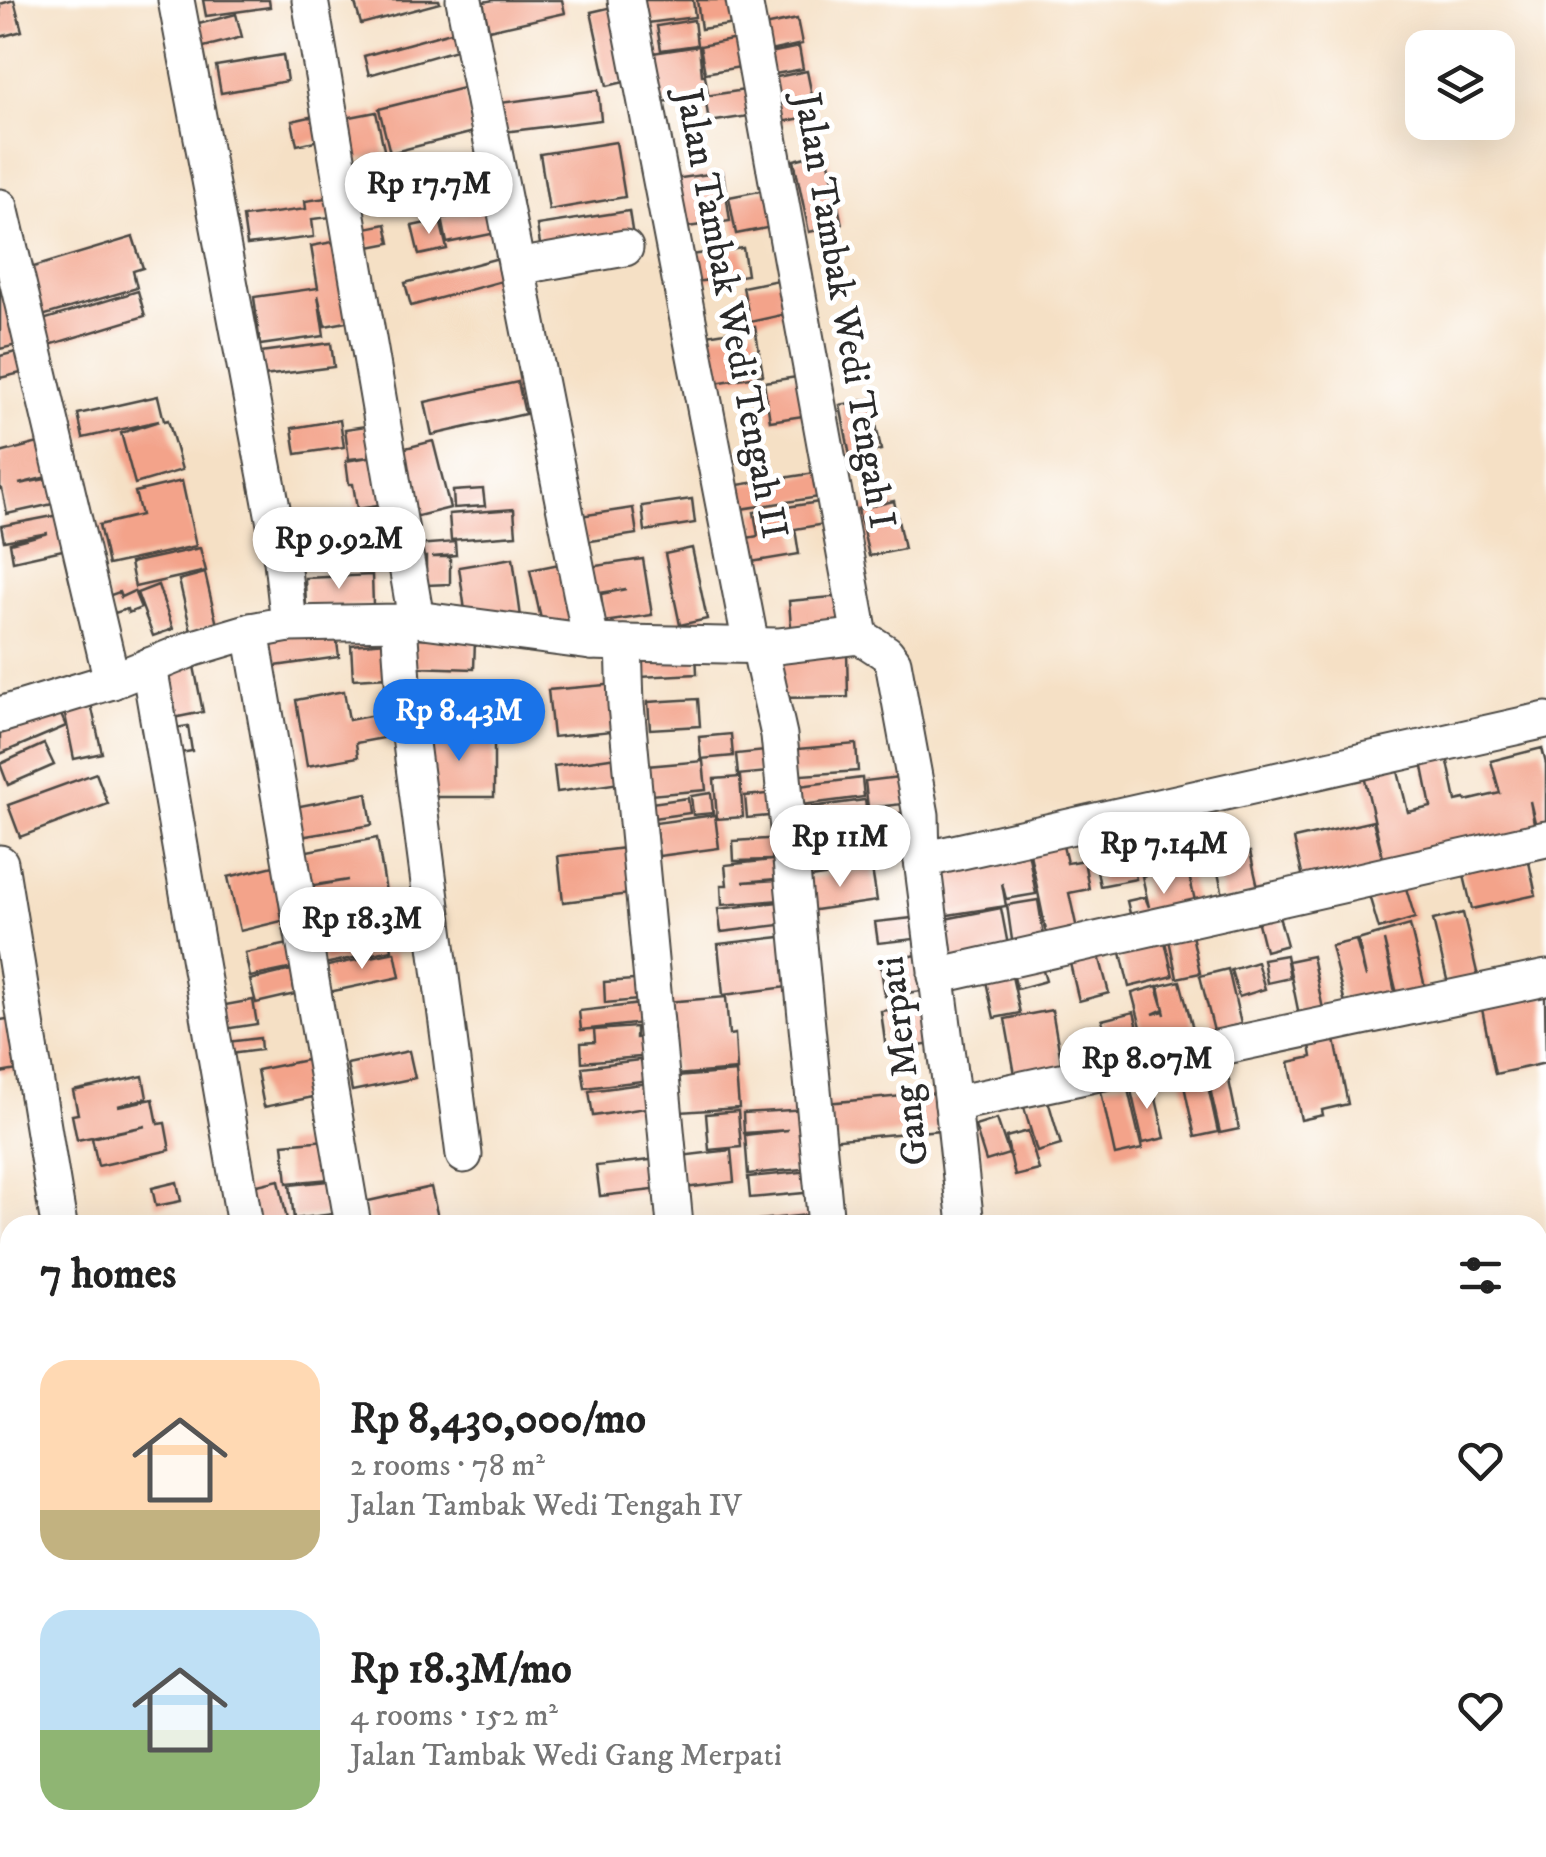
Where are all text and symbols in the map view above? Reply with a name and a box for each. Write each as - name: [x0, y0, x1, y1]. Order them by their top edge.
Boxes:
- map controls: [1405, 30, 1515, 140]
- button: layers: [1405, 30, 1515, 140]
- street label: Jalan Tambak Wedi Tengah II: [663, 82, 798, 543]
- street label: Jalan Tambak Wedi Tengah I: [782, 86, 906, 533]
- pin: Rp 17.7M: [326, 152, 532, 237]
- text: Rp 17.7M: [367, 164, 491, 204]
- pin: Rp 9.92M: [236, 507, 442, 592]
- text: Rp 9.92M: [275, 519, 403, 559]
- pin: Rp 8.43M: [356, 679, 562, 764]
- text: Rp 8.43M: [395, 691, 523, 731]
- pin: Rp 11M: [759, 805, 921, 890]
- pin: Rp 7.14M: [1061, 812, 1267, 897]
- text: Rp 11M: [792, 817, 888, 857]
- text: Rp 7.14M: [1100, 824, 1228, 864]
- pin: Rp 18.3M: [259, 887, 465, 972]
- text: Rp 18.3M: [302, 899, 422, 939]
- street label: Gang Merpati: [867, 954, 941, 1168]
- pin: Rp 8.07M: [1044, 1027, 1250, 1112]
- text: Rp 8.07M: [1081, 1039, 1213, 1079]
- icon: filters: [1453, 1248, 1508, 1303]
- text: 7 homes: [40, 1249, 176, 1301]
- text: Rp 8,430,000/mo: [350, 1394, 646, 1446]
- icon: home: [120, 1400, 240, 1520]
- icon: heart: [1453, 1433, 1508, 1488]
- text: 2 rooms · 78 m²: [350, 1446, 545, 1486]
- text: Jalan Tambak Wedi Tengah IV: [350, 1486, 742, 1526]
- text: Rp 18.3M/mo: [350, 1644, 572, 1696]
- icon: home: [120, 1650, 240, 1770]
- icon: heart: [1453, 1683, 1508, 1738]
- text: 4 rooms · 152 m²: [350, 1696, 558, 1736]
- text: Jalan Tambak Wedi Gang Merpati: [350, 1736, 782, 1776]

